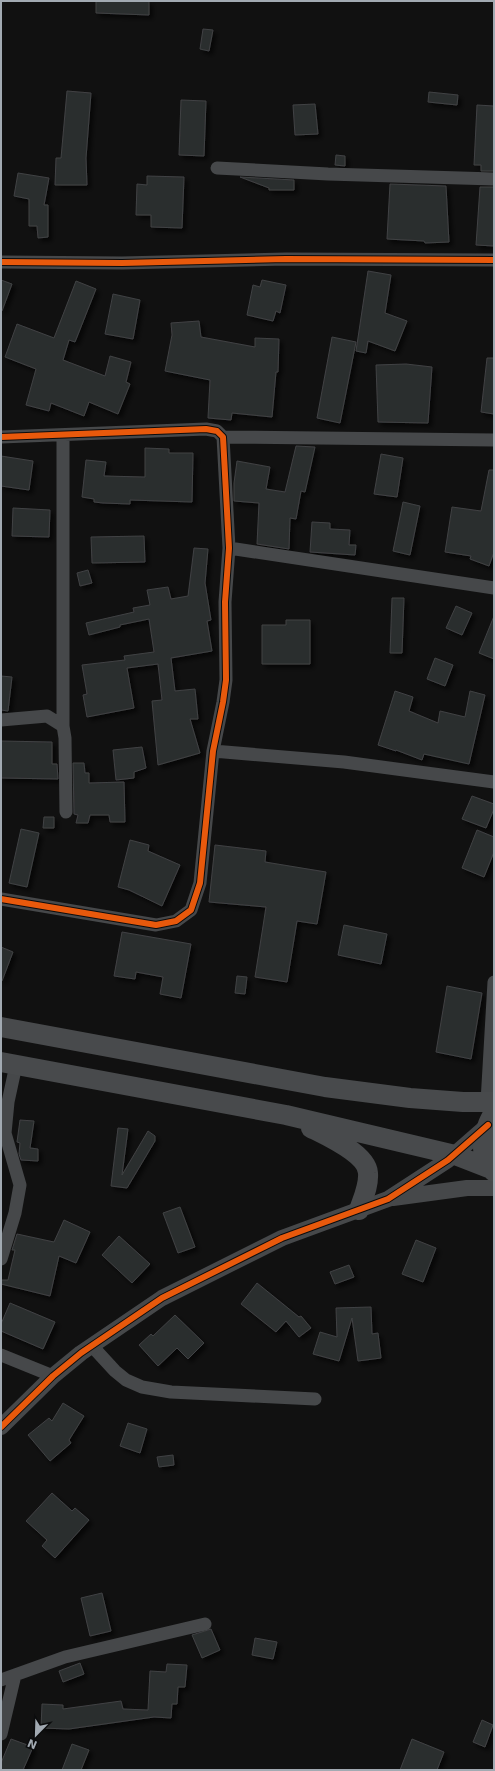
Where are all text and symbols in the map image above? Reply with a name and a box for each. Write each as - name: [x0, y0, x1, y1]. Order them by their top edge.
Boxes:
- north arrow: [16, 1715, 56, 1755]
- text: N: [26, 1736, 39, 1752]

